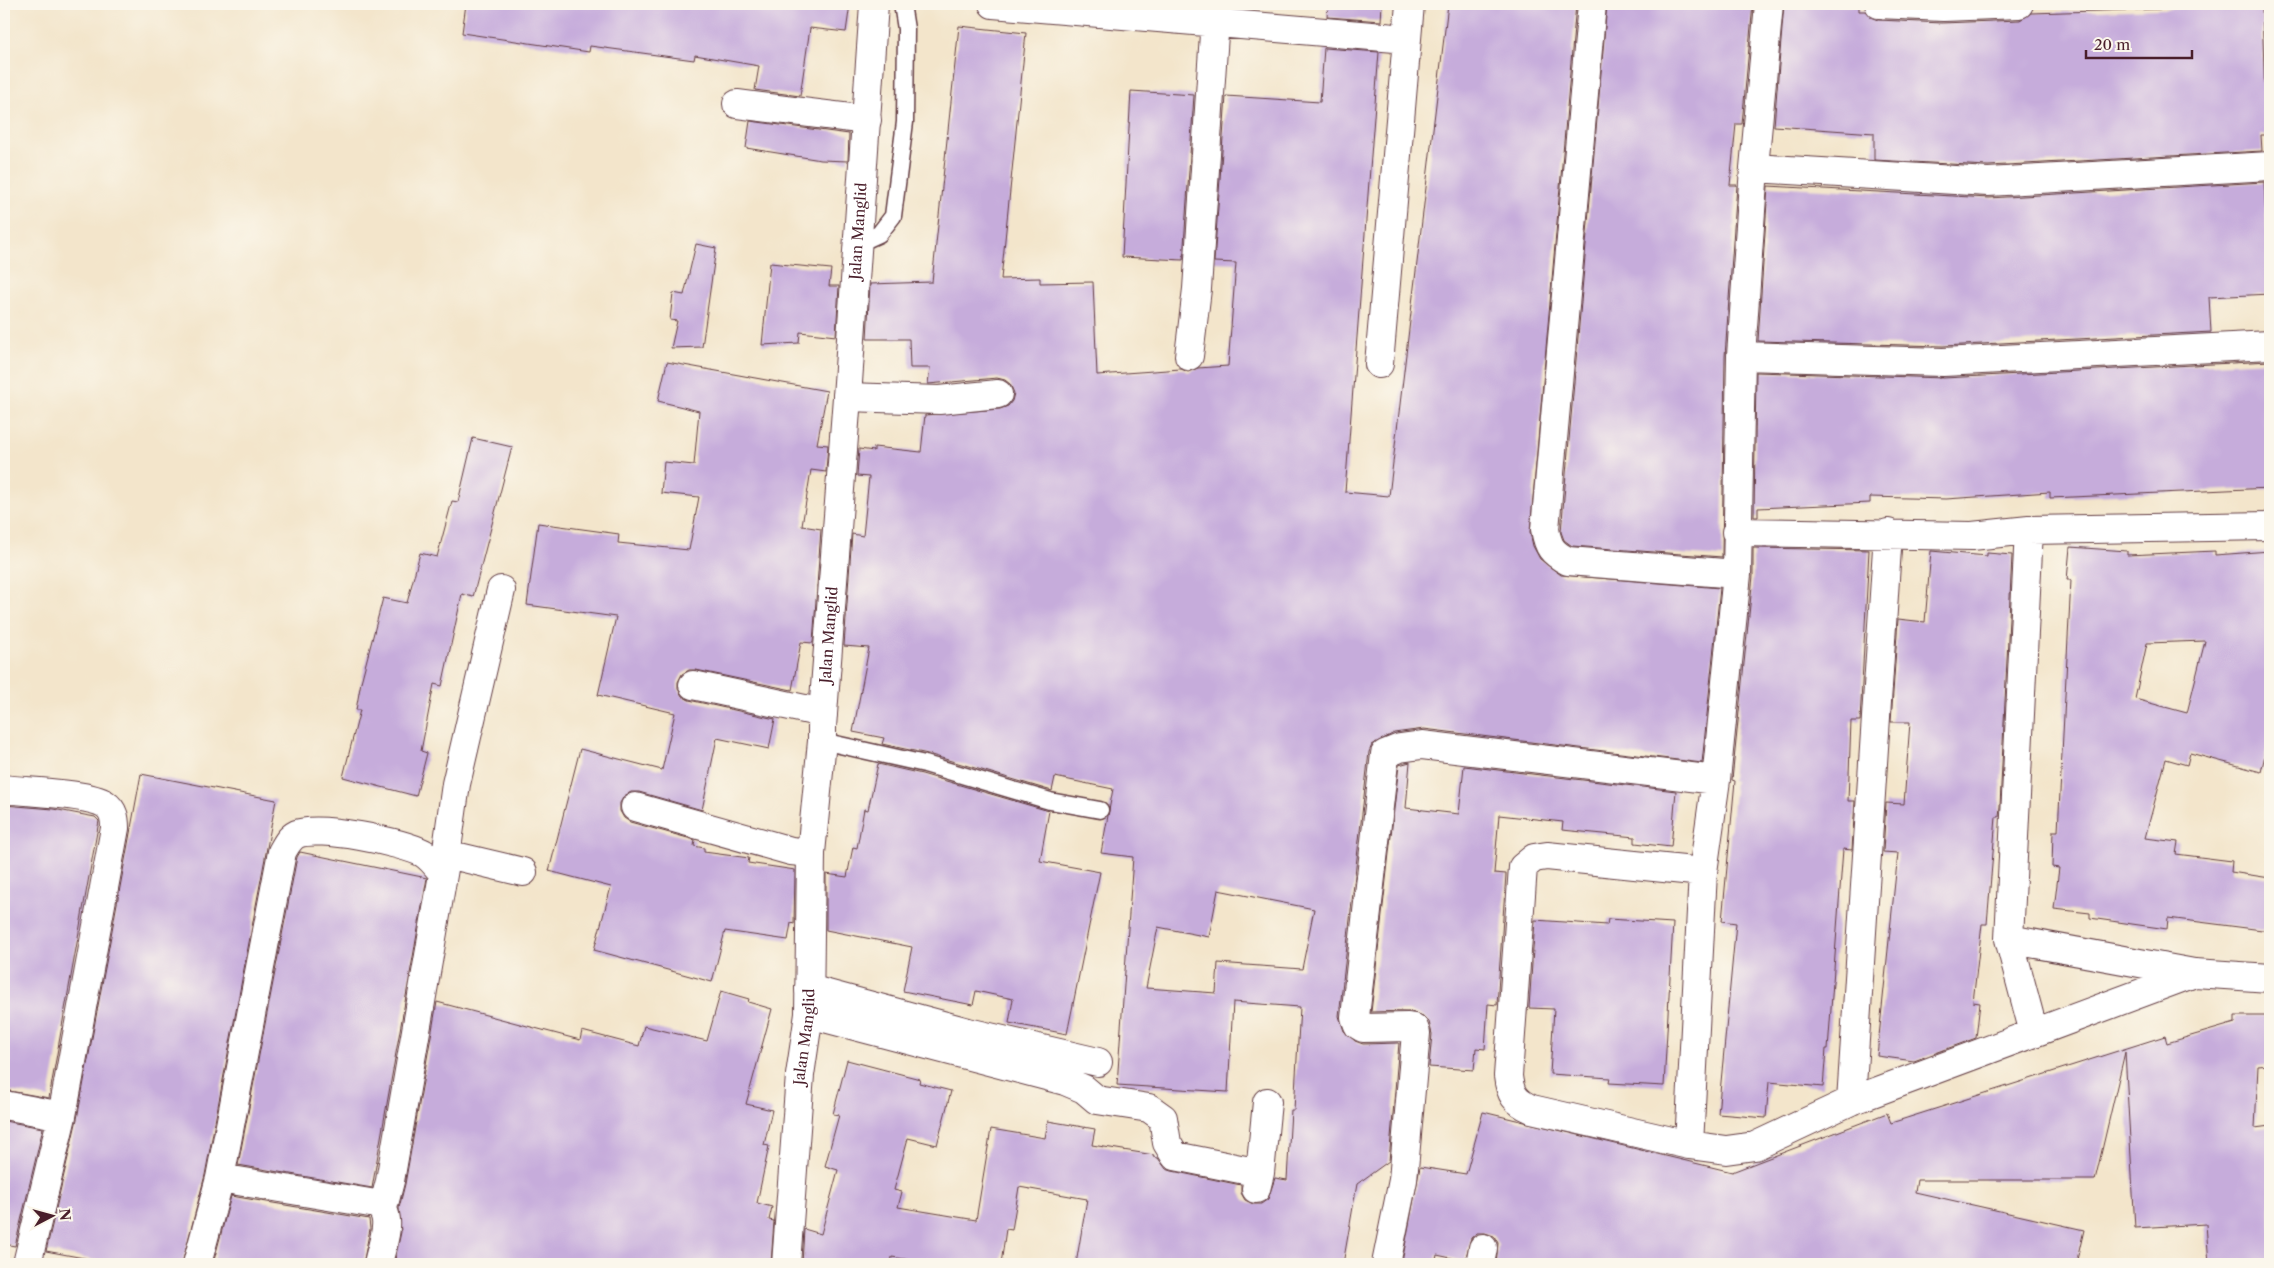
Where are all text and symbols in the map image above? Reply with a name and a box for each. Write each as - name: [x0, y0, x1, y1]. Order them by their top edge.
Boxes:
- scale bar: [2086, 28, 2193, 60]
- text: 20 m: [2094, 35, 2130, 54]
- street label: Jalan Manglid: [845, 182, 871, 282]
- street label: Jalan Manglid: [815, 586, 842, 686]
- street label: Jalan Manglid: [789, 988, 818, 1088]
- north arrow: [28, 1190, 78, 1240]
- text: N: [55, 1208, 75, 1222]

